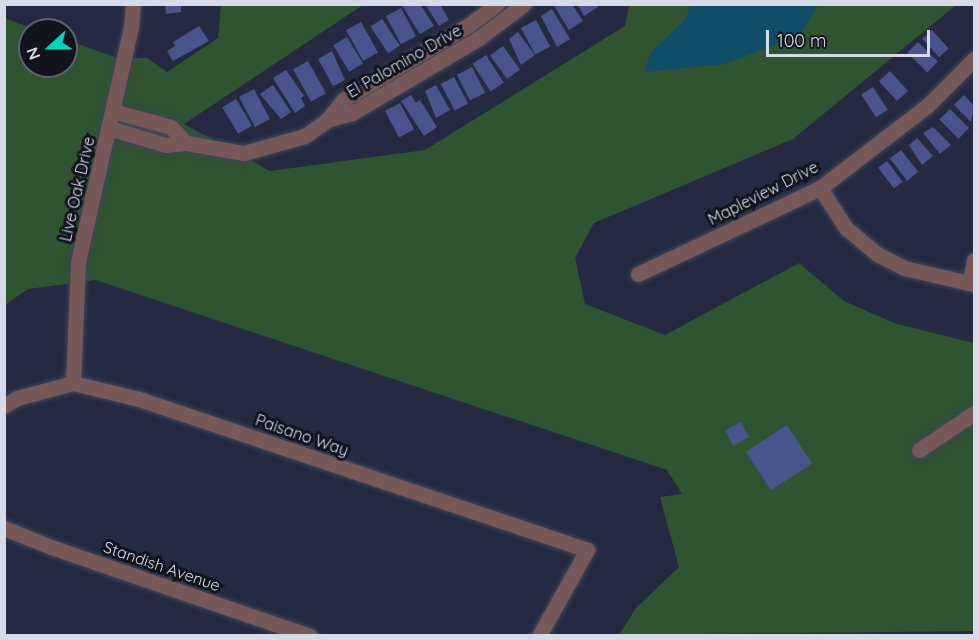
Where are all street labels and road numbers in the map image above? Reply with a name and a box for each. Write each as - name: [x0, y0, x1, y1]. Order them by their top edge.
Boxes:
- street label: El Palomino Drive: [343, 20, 465, 102]
- street label: Live Oak Drive: [56, 135, 98, 243]
- street label: Mapleview Drive: [705, 157, 821, 229]
- street label: Paisano Way: [253, 410, 351, 460]
- street label: Standish Avenue: [101, 537, 223, 595]

